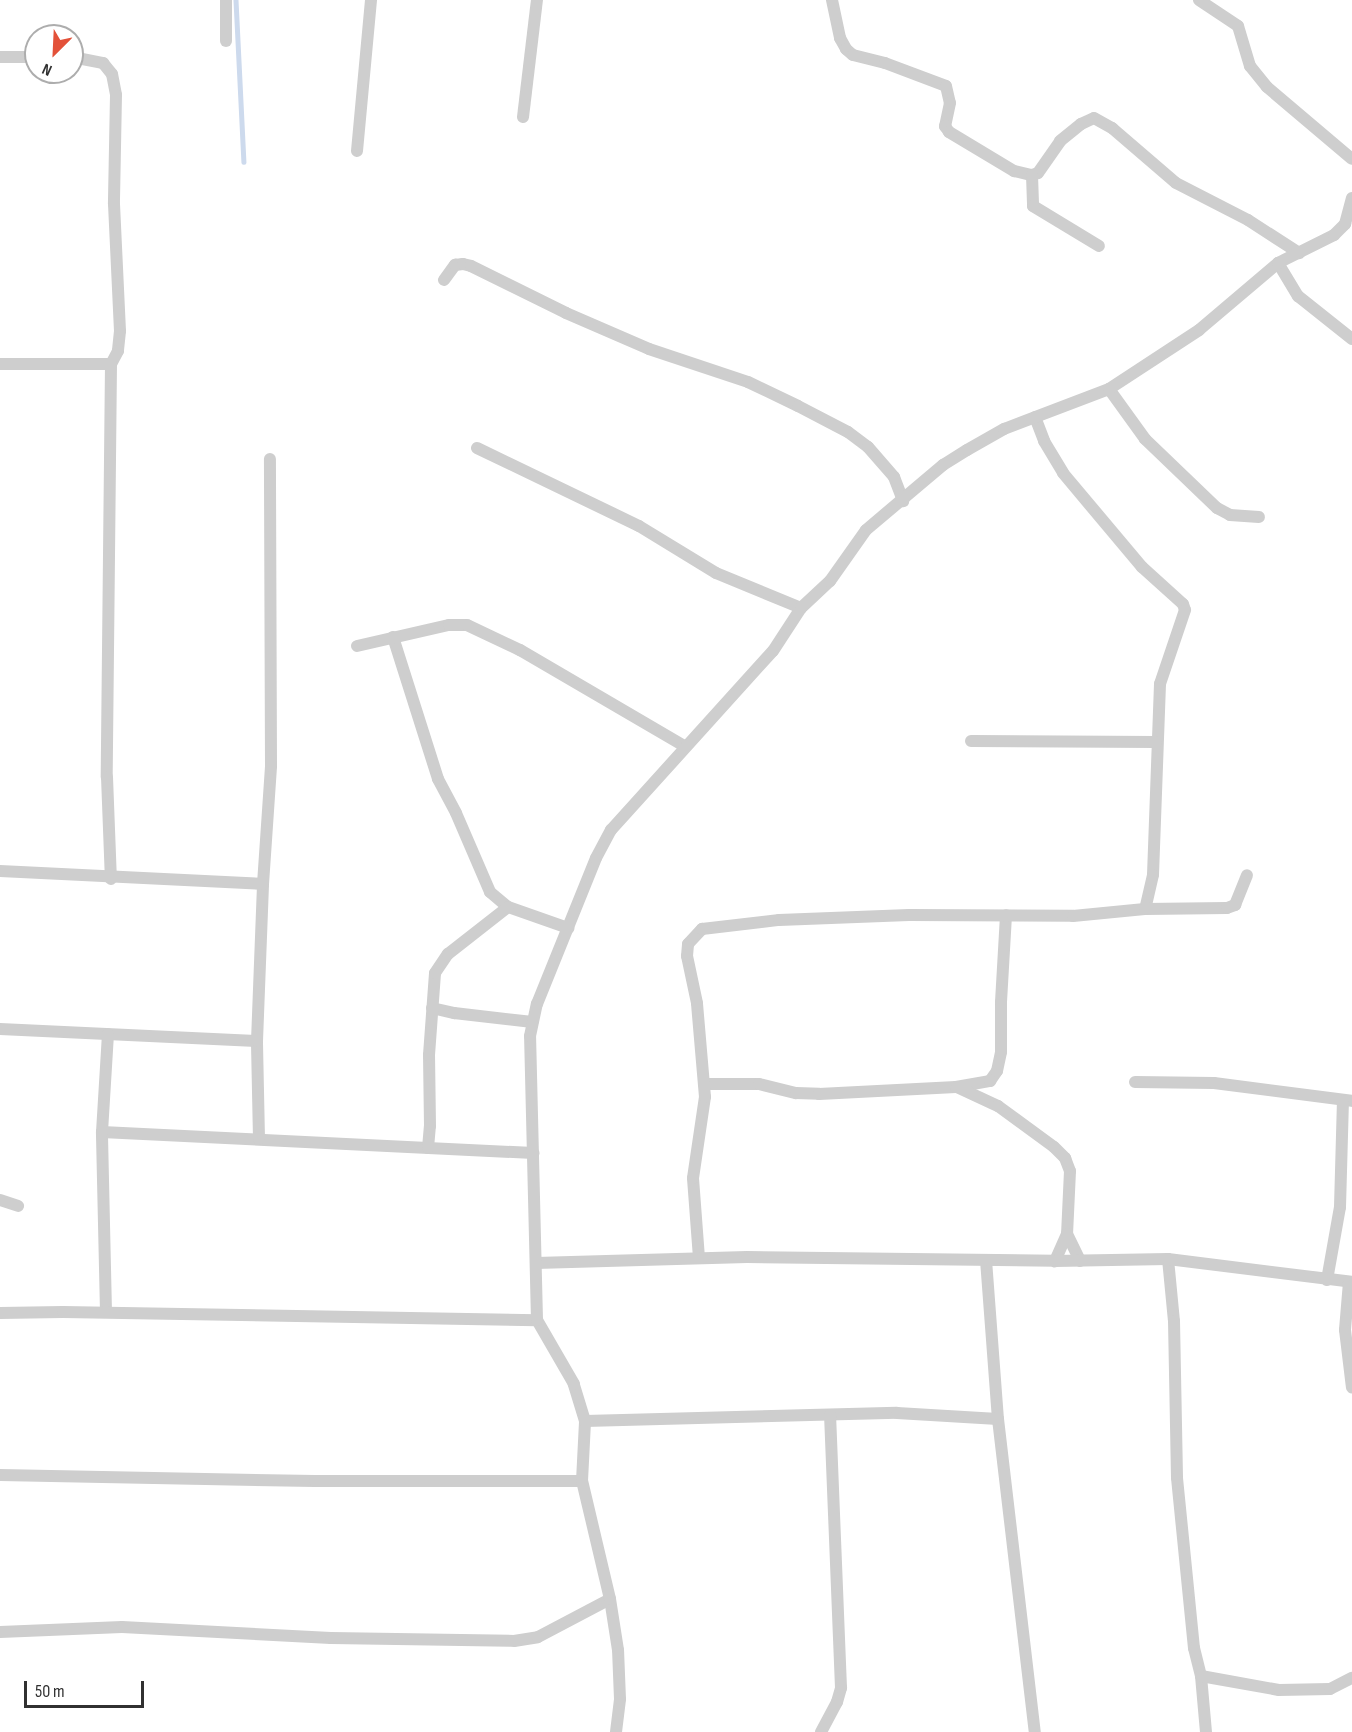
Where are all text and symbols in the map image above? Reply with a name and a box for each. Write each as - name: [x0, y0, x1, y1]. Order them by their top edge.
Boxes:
- north arrow: [24, 24, 84, 84]
- text: N: [40, 59, 55, 79]
- scale bar: [27, 1669, 147, 1707]
- text: 50 m: [35, 1681, 65, 1702]

